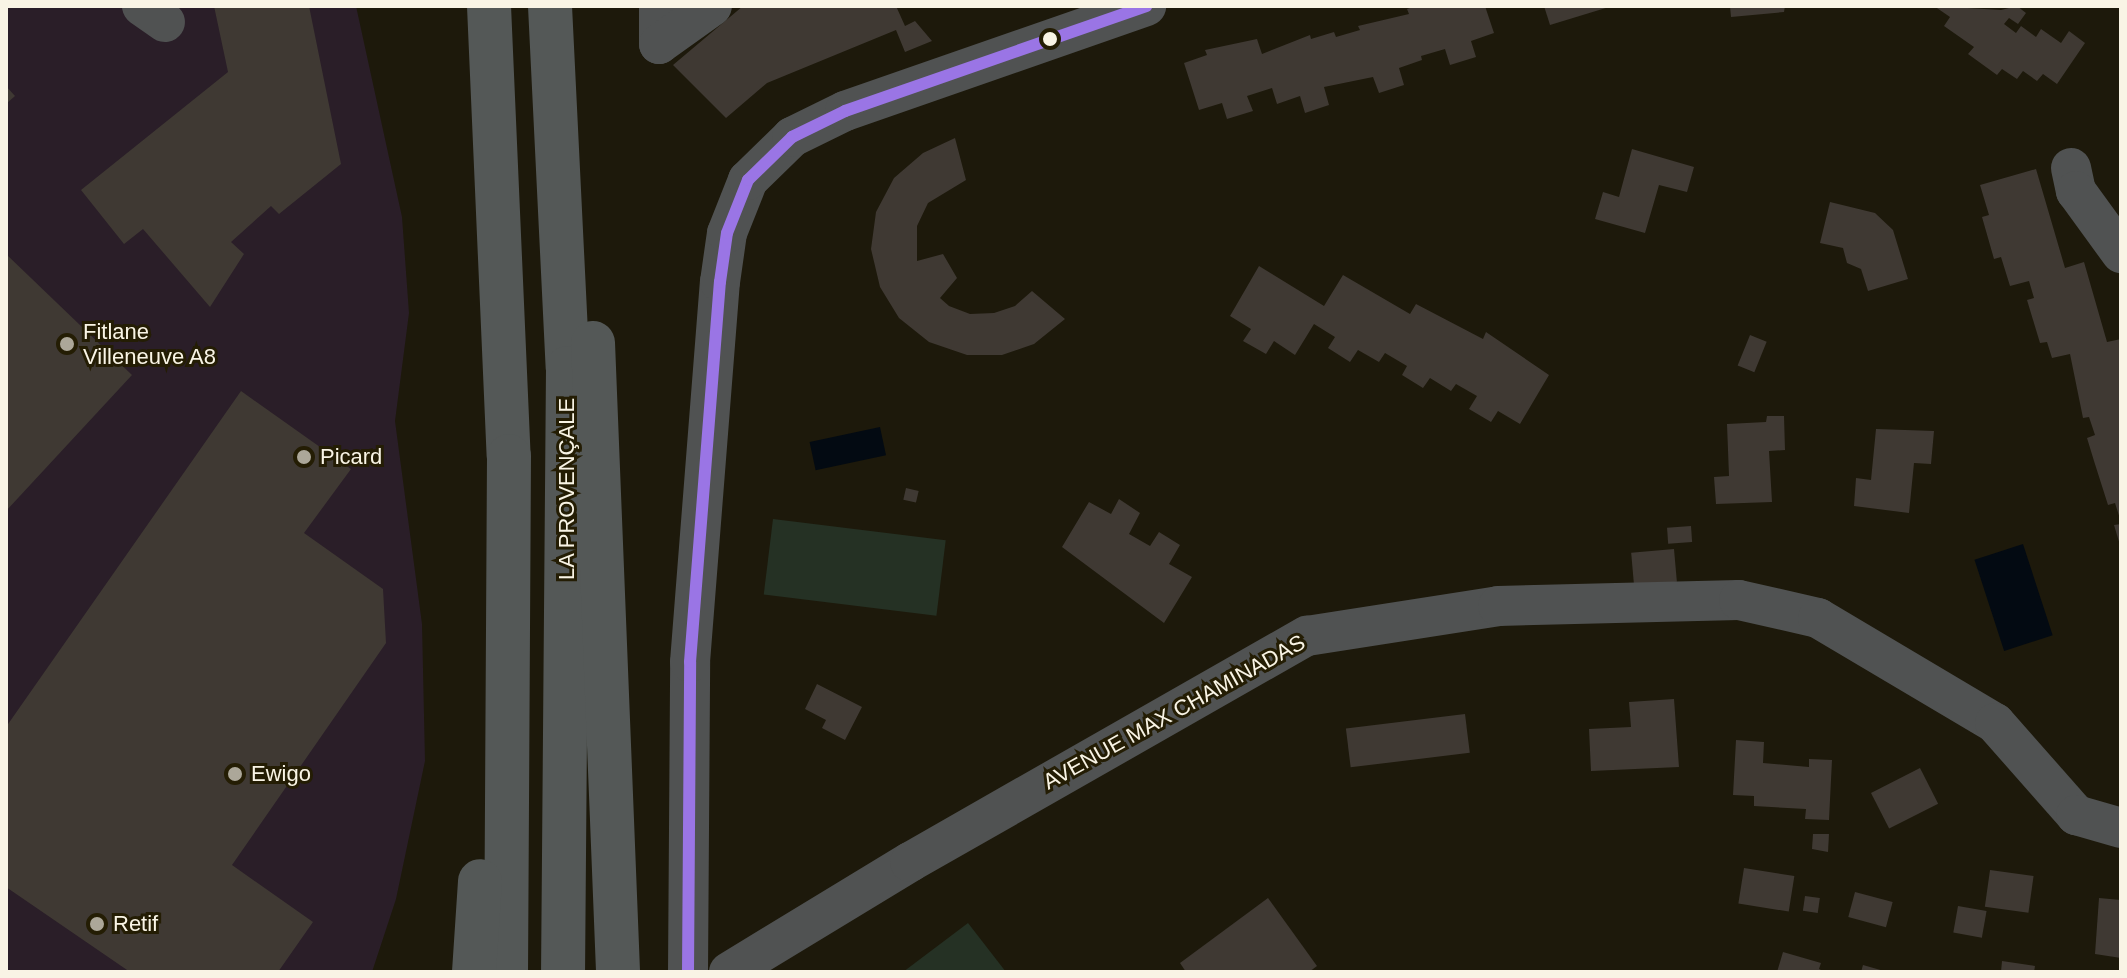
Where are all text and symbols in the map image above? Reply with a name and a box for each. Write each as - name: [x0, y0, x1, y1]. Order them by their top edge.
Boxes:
- unlabelled marker: [1042, 31, 1058, 47]
- place label: Fitlane Villeneuve A8: [83, 318, 217, 370]
- marker: Fitlane Villeneuve A8: [58, 335, 76, 353]
- street label: LA PROVENÇALE: [554, 397, 580, 581]
- place label: Picard: [320, 444, 382, 470]
- marker: Picard: [295, 448, 313, 466]
- street label: AVENUE MAX CHAMINADAS: [1038, 629, 1310, 795]
- place label: Ewigo: [251, 761, 311, 787]
- marker: Ewigo: [226, 765, 244, 783]
- place label: Retif: [113, 911, 158, 937]
- marker: Retif: [88, 915, 106, 933]

